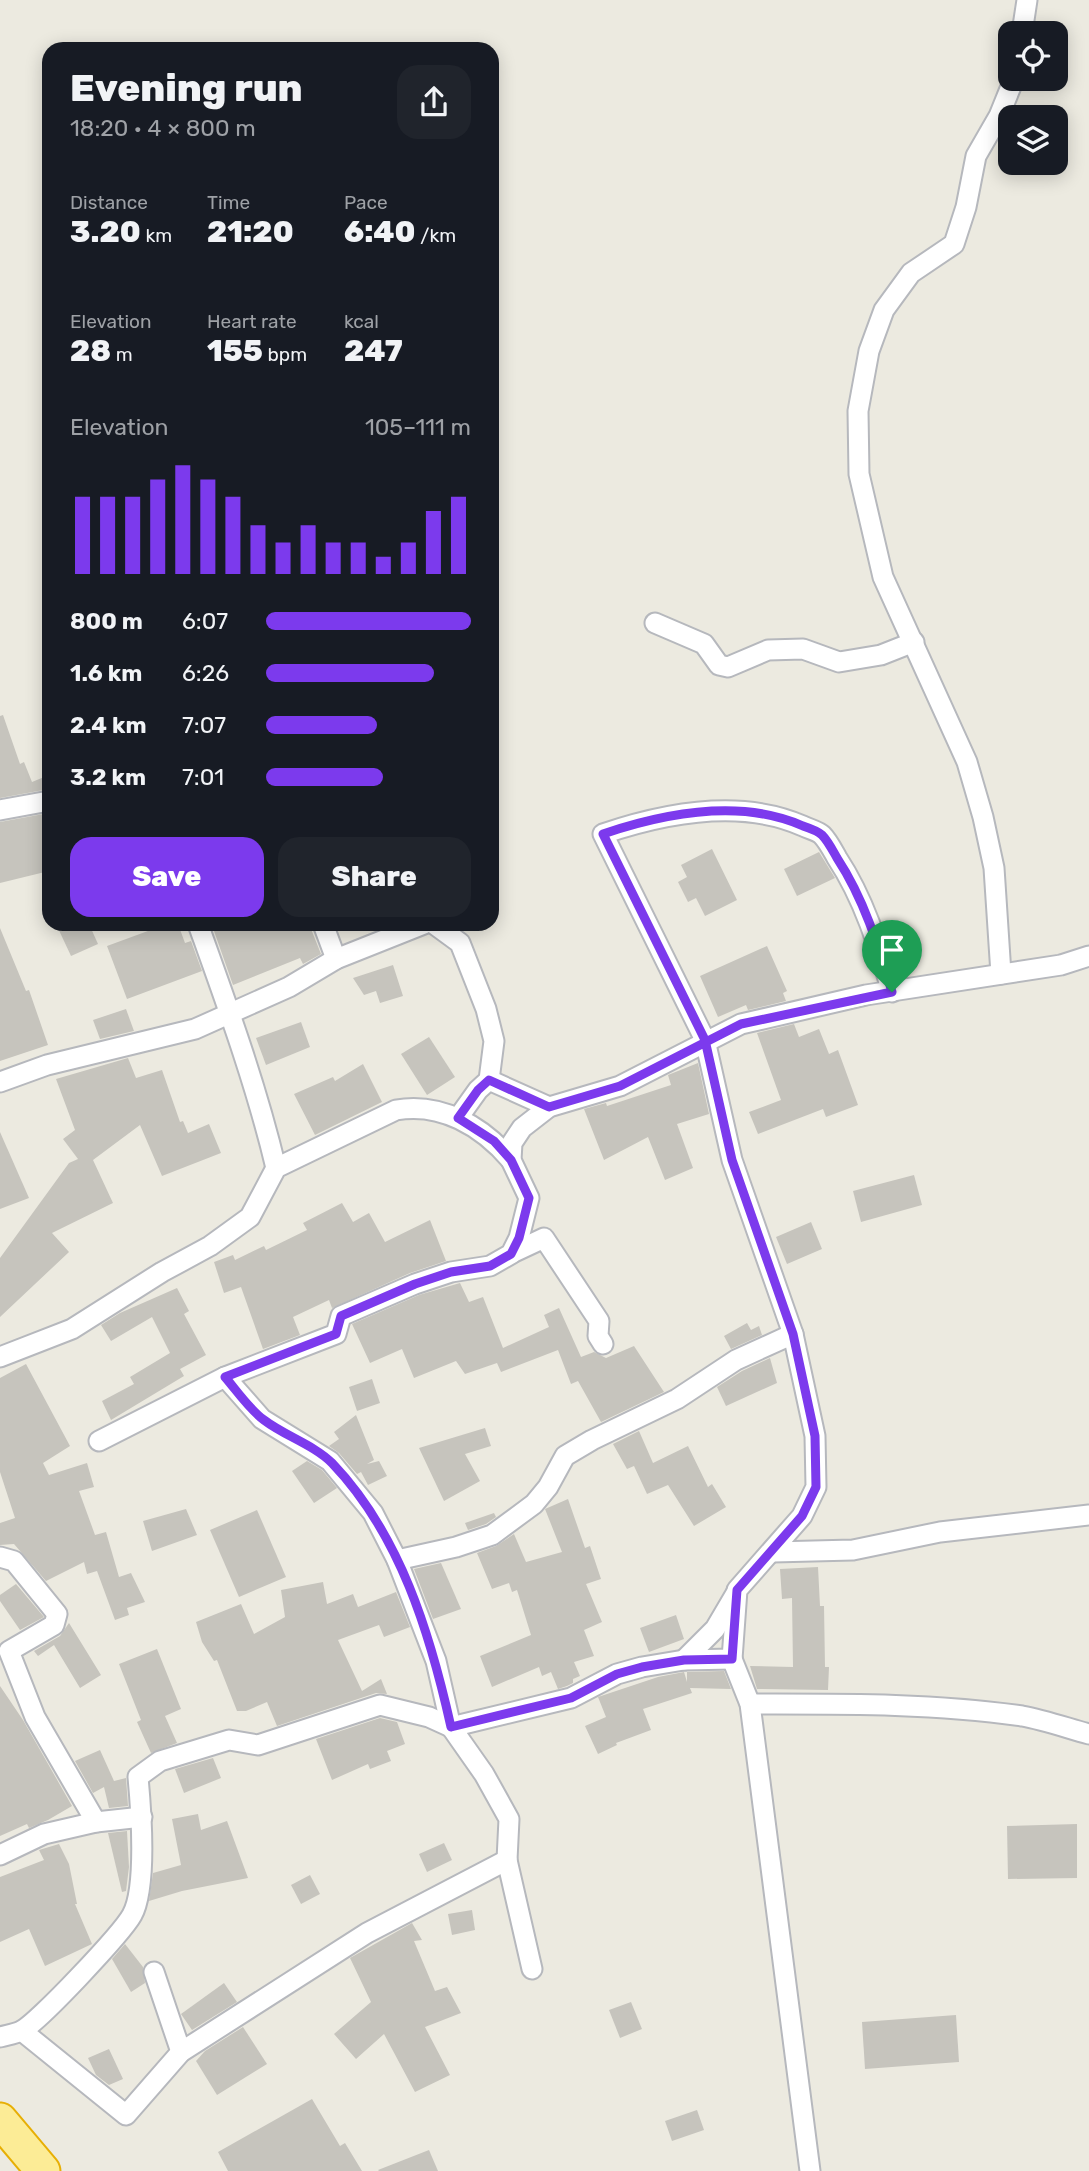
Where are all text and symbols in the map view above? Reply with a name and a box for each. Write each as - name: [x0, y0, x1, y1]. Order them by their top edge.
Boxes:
- map controls: [998, 21, 1068, 175]
- button: locate: [998, 21, 1068, 91]
- text: Evening run: [70, 65, 303, 111]
- button: share: [397, 65, 471, 139]
- button: layers: [998, 105, 1068, 175]
- text: 18:20 · 4 × 800 m: [70, 114, 256, 142]
- text: Distance: [70, 191, 148, 214]
- text: Time: [207, 191, 250, 214]
- text: Pace: [344, 191, 388, 214]
- text: 3.20: [70, 214, 141, 250]
- text: 21:20: [207, 214, 294, 250]
- text: 6:40: [344, 214, 416, 250]
- text: km: [141, 224, 172, 247]
- text: /km: [416, 224, 456, 247]
- text: Elevation: [70, 310, 151, 333]
- text: Heart rate: [207, 310, 297, 333]
- text: kcal: [344, 310, 379, 333]
- text: 28: [70, 333, 111, 369]
- text: 155: [207, 333, 263, 369]
- text: 247: [344, 333, 403, 369]
- text: m: [111, 343, 133, 366]
- text: bpm: [263, 343, 307, 366]
- text: Elevation: [70, 413, 169, 441]
- text: 105–111 m: [365, 413, 471, 441]
- text: 800 m: [70, 607, 143, 635]
- text: 6:07: [182, 607, 228, 635]
- text: 1.6 km: [70, 659, 142, 687]
- text: 6:26: [182, 659, 229, 687]
- text: 2.4 km: [70, 711, 146, 739]
- text: 7:07: [182, 711, 226, 739]
- text: 3.2 km: [70, 763, 146, 791]
- text: 7:01: [182, 763, 224, 791]
- button: Save: [70, 837, 264, 917]
- button: Share: [278, 837, 471, 917]
- pin: [862, 920, 922, 992]
- icon: arrive: [873, 931, 911, 969]

